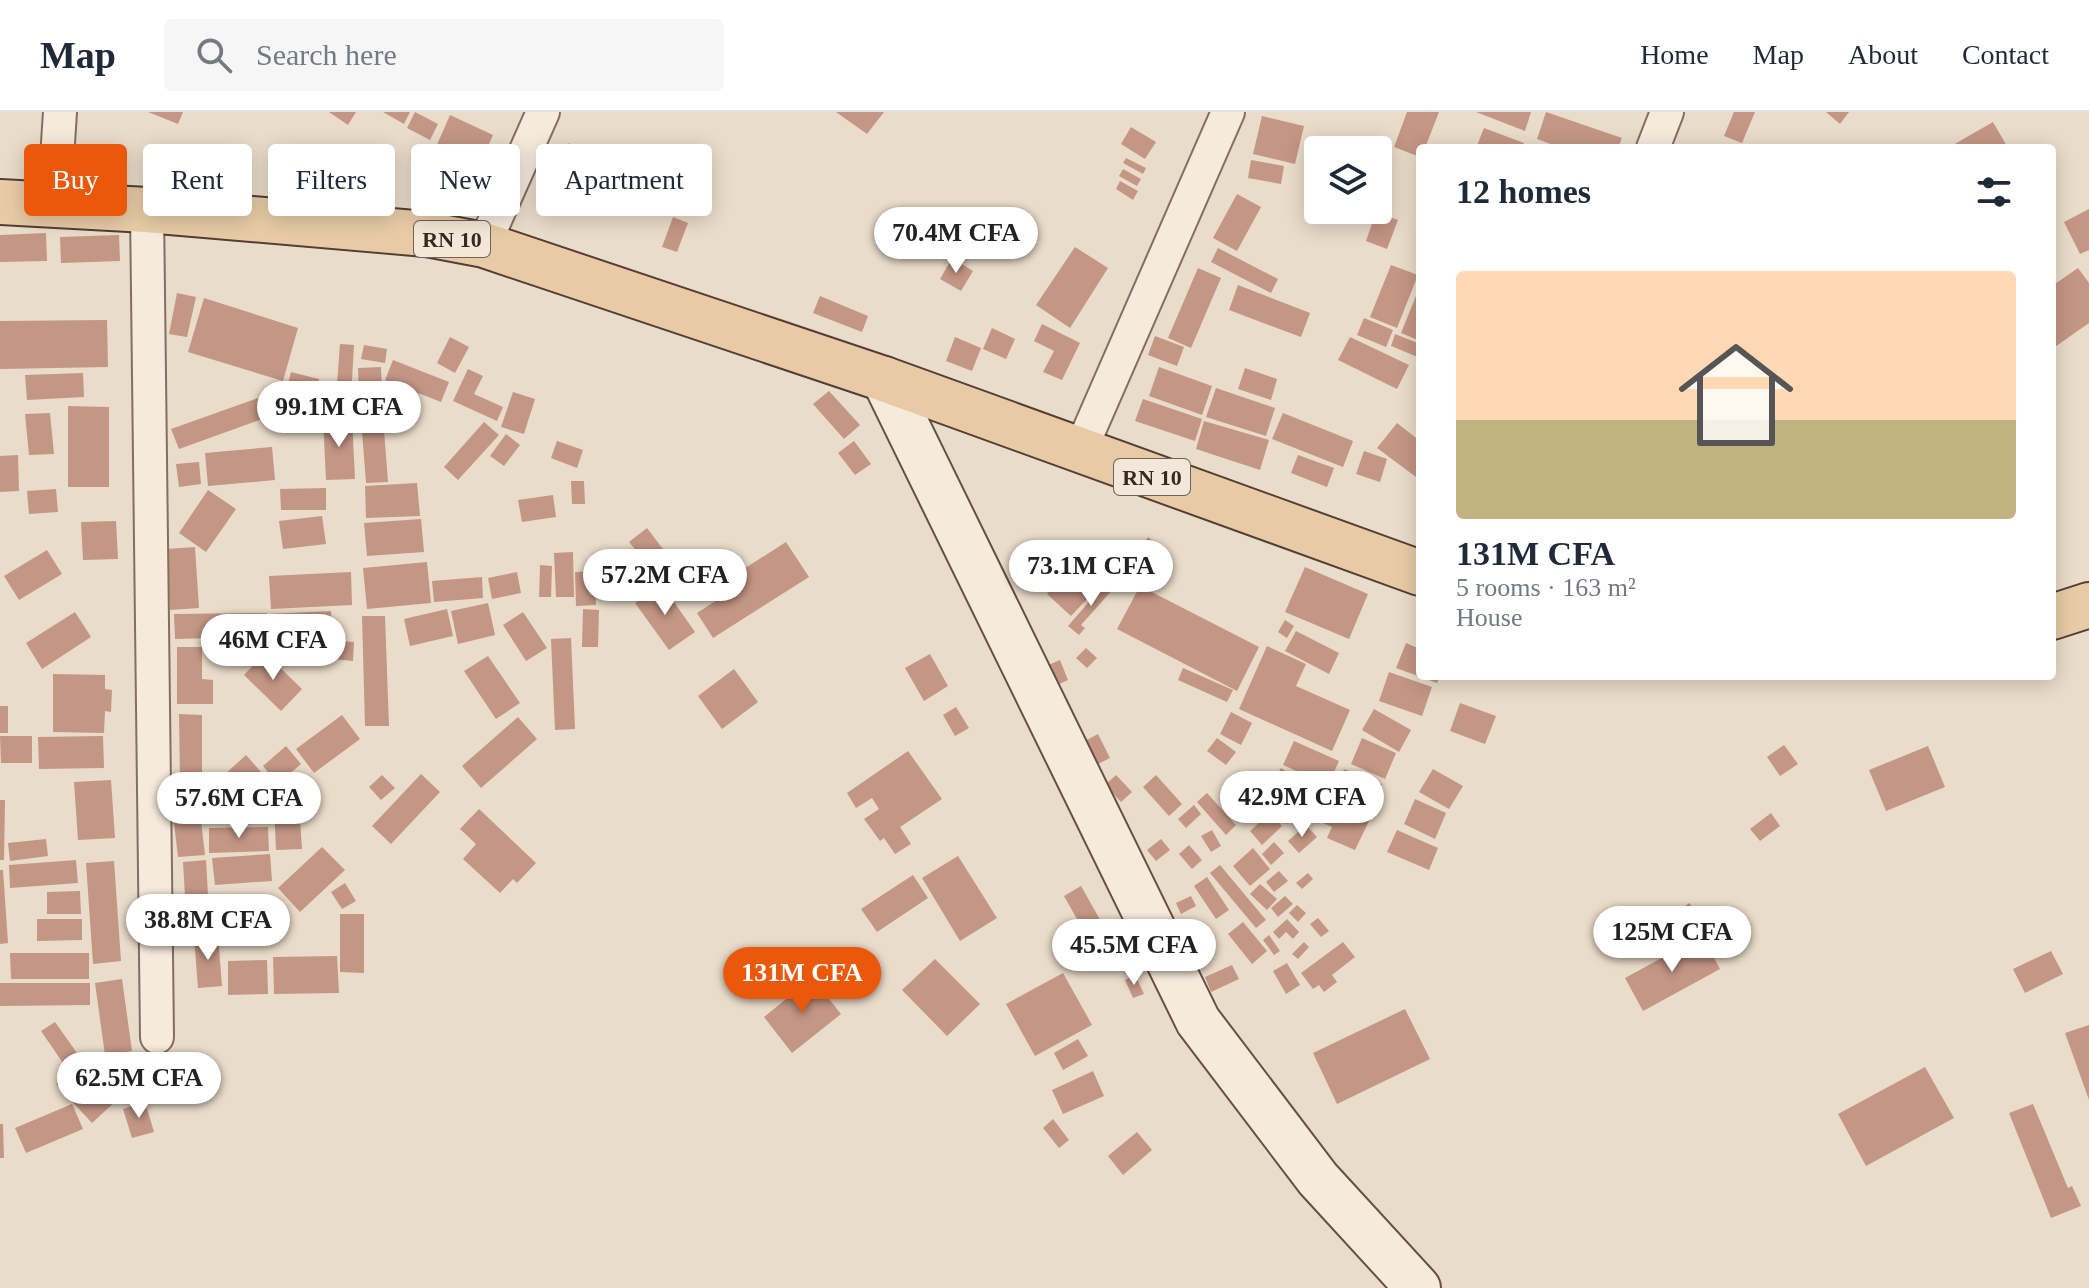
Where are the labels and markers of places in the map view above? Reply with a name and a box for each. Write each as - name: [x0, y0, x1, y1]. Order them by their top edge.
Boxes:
- pin: 70.4M CFA: [864, 207, 1048, 275]
- pin: 99.1M CFA: [247, 381, 431, 449]
- pin: 73.1M CFA: [999, 540, 1183, 608]
- pin: 57.2M CFA: [573, 549, 757, 617]
- pin: 46M CFA: [199, 614, 347, 682]
- pin: 42.9M CFA: [1210, 771, 1394, 839]
- pin: 57.6M CFA: [147, 772, 331, 840]
- pin: 38.8M CFA: [116, 894, 300, 962]
- pin: 125M CFA: [1589, 906, 1755, 974]
- pin: 45.5M CFA: [1042, 919, 1226, 987]
- pin: 131M CFA: [719, 947, 885, 1015]
- pin: 62.5M CFA: [47, 1052, 231, 1120]

